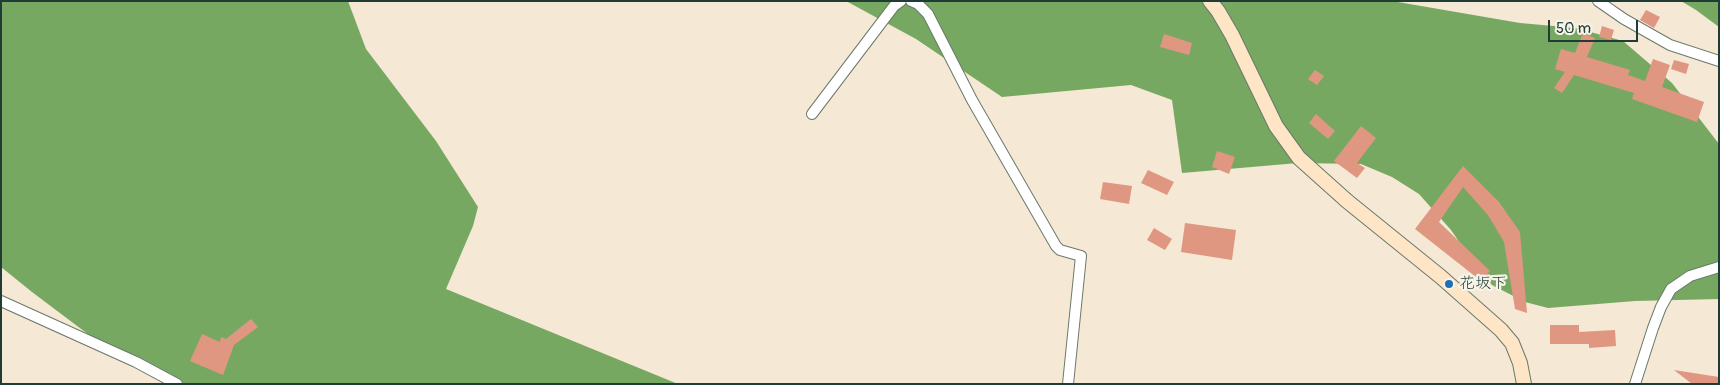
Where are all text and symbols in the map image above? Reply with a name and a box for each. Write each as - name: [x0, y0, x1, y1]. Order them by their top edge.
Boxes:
- scale bar: [1550, 10, 1640, 42]
- text: 50 m: [1556, 19, 1591, 38]
- place label: 花坂下: [1459, 274, 1507, 294]
- marker: 花坂下: [1443, 278, 1455, 290]

